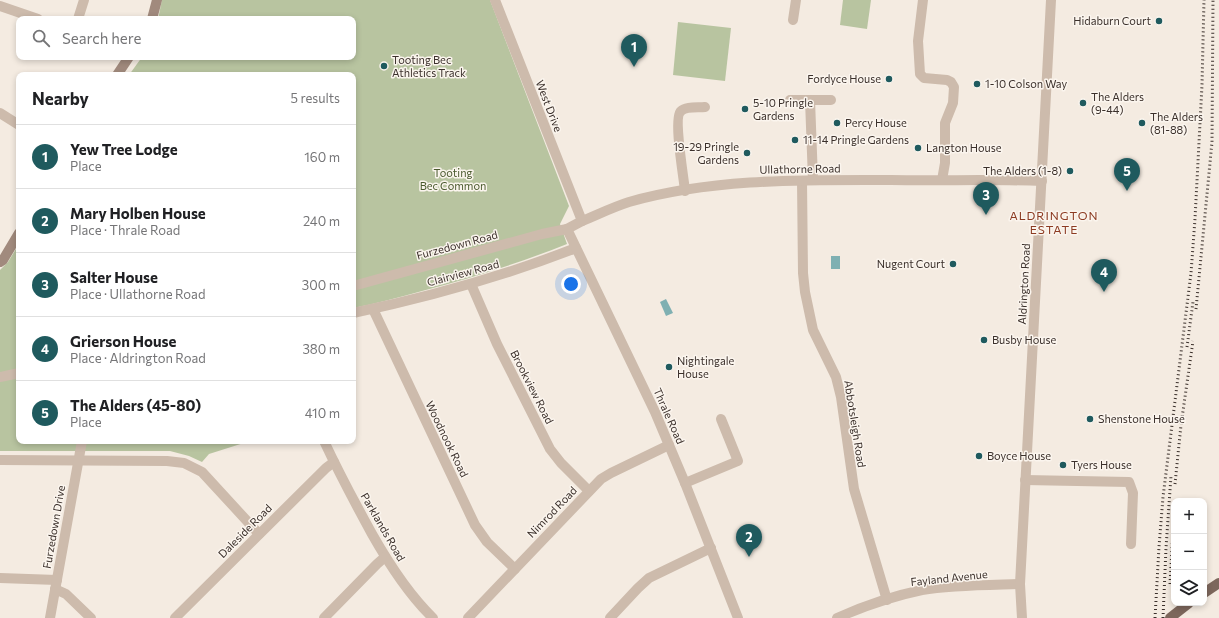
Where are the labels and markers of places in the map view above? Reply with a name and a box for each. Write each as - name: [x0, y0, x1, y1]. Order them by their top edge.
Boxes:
- place label: Hidaburn Court: [1073, 14, 1151, 27]
- marker: Hidaburn Court: [1154, 16, 1164, 26]
- pin: 1: [621, 34, 647, 67]
- place label: Tooting Bec Athletics Track: [392, 53, 466, 79]
- marker: Tooting Bec Athletics Track: [379, 61, 389, 71]
- place label: Fordyce House: [807, 72, 881, 85]
- marker: Fordyce House: [884, 74, 894, 84]
- place label: 1-10 Colson Way: [985, 77, 1067, 90]
- marker: 1-10 Colson Way: [972, 79, 982, 89]
- place label: The Alders (9-44): [1091, 90, 1144, 116]
- place label: 5-10 Pringle Gardens: [753, 96, 813, 122]
- marker: The Alders (9-44): [1078, 98, 1088, 108]
- marker: 5-10 Pringle Gardens: [740, 104, 750, 114]
- place label: The Alders (81-88): [1150, 110, 1203, 136]
- place label: Percy House: [845, 116, 907, 129]
- marker: Percy House: [832, 118, 842, 128]
- marker: The Alders (81-88): [1137, 118, 1147, 128]
- place label: 11-14 Pringle Gardens: [803, 133, 909, 146]
- marker: 11-14 Pringle Gardens: [790, 135, 800, 145]
- place label: 19-29 Pringle Gardens: [673, 140, 739, 166]
- place label: Langton House: [926, 141, 1002, 154]
- marker: Langton House: [913, 143, 923, 153]
- marker: 19-29 Pringle Gardens: [742, 148, 752, 158]
- pin: 5: [1114, 158, 1140, 191]
- place label: The Alders (1-8): [983, 164, 1062, 177]
- marker: The Alders (1-8): [1065, 166, 1075, 176]
- pin: 3: [973, 182, 999, 215]
- place label: Nugent Court: [877, 257, 945, 270]
- marker: Nugent Court: [948, 259, 958, 269]
- pin: 4: [1091, 259, 1117, 292]
- place label: Busby House: [992, 333, 1056, 346]
- marker: Busby House: [979, 335, 989, 345]
- place label: Nightingale House: [677, 354, 734, 380]
- marker: Nightingale House: [664, 362, 674, 372]
- place label: Shenstone House: [1098, 412, 1185, 425]
- marker: Shenstone House: [1085, 414, 1095, 424]
- place label: Boyce House: [987, 449, 1051, 462]
- marker: Boyce House: [974, 451, 984, 461]
- place label: Tyers House: [1071, 458, 1132, 471]
- marker: Tyers House: [1058, 460, 1068, 470]
- pin: 2: [736, 524, 762, 557]

